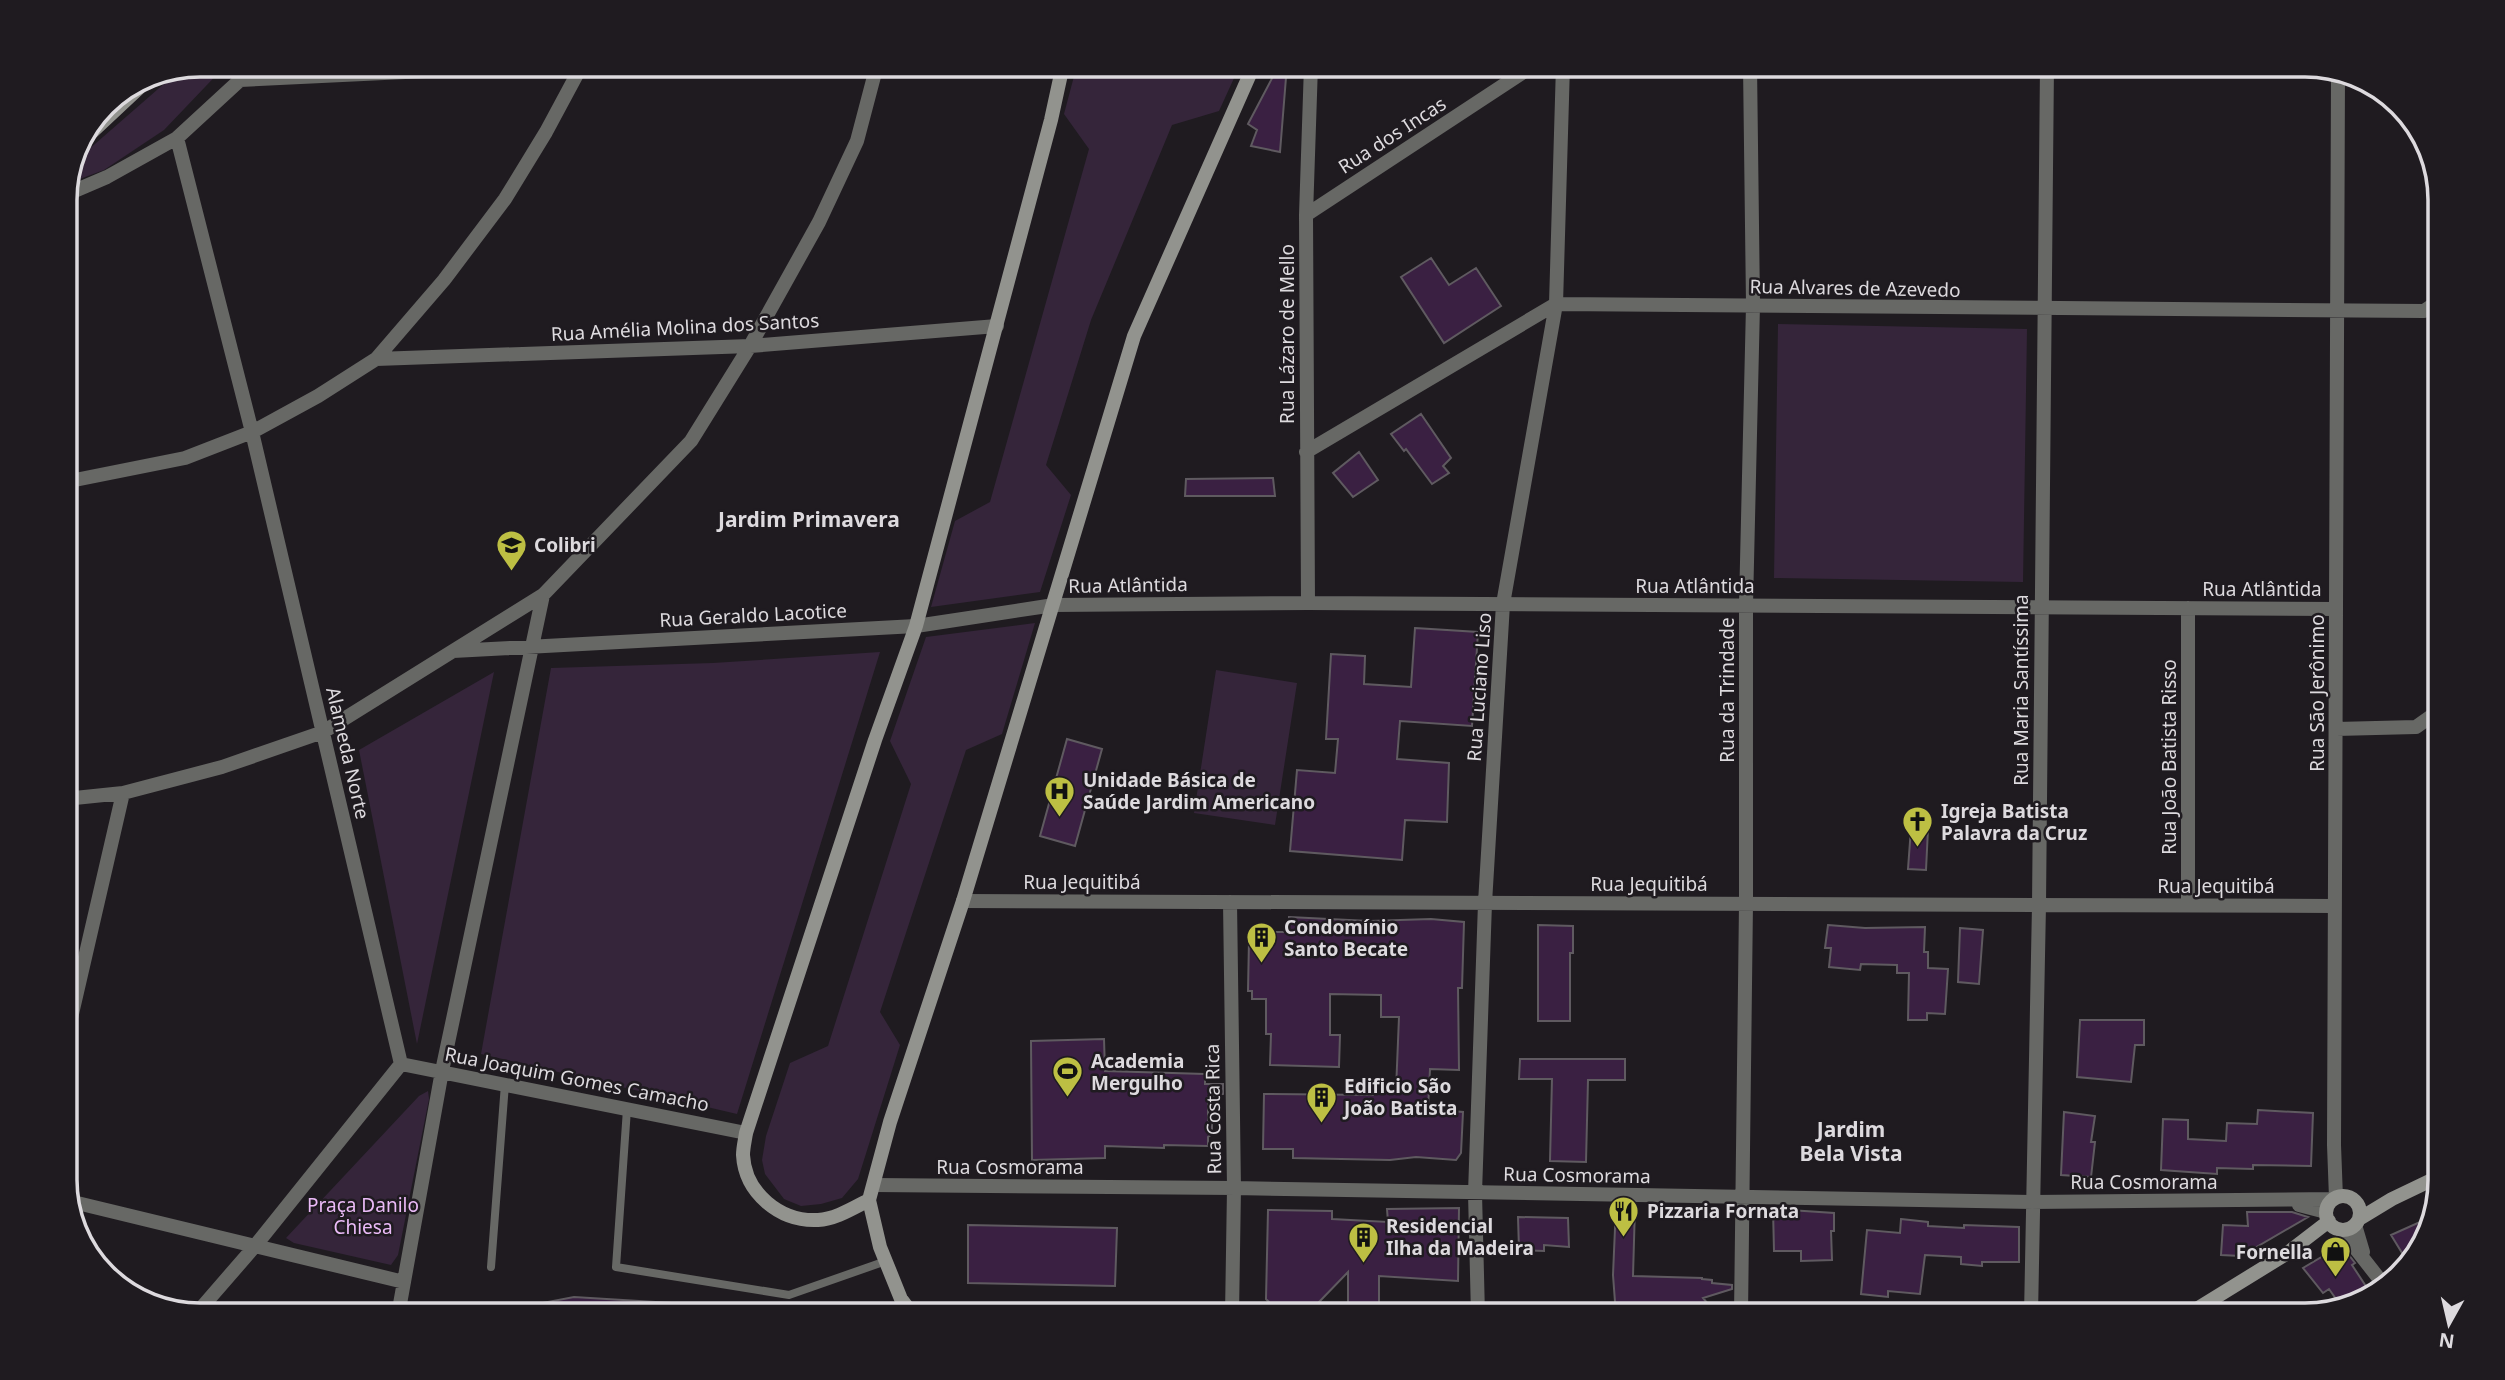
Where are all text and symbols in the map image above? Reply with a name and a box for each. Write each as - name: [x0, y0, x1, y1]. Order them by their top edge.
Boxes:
- street label: Rua dos Incas: [1333, 90, 1451, 180]
- street label: Rua Lázaro de Mello: [1274, 244, 1300, 424]
- street label: Rua Alvares de Azevedo: [1749, 273, 1961, 303]
- street label: Rua Amélia Molina dos Santos: [550, 307, 820, 347]
- district label: Jardim Primavera: [716, 505, 900, 533]
- school or university icon: Colibri: [494, 528, 528, 572]
- place label: Colibri: [534, 532, 596, 558]
- street label: Rua Atlântida: [1068, 571, 1188, 599]
- street label: Rua Atlântida: [1635, 573, 1755, 599]
- street label: Rua Atlântida: [2202, 576, 2322, 602]
- street label: Rua Maria Santíssima: [2008, 594, 2034, 786]
- street label: Rua Geraldo Lacotice: [659, 597, 847, 633]
- street label: Rua Luciano Liso: [1461, 612, 1497, 762]
- street label: Rua São Jerônimo: [2304, 614, 2330, 772]
- street label: Rua da Trindade: [1714, 617, 1740, 763]
- street label: Rua João Batista Risso: [2156, 659, 2182, 855]
- street label: Alameda Norte: [320, 684, 376, 822]
- place label: Unidade Básica de Saúde Jardim Americano: [1083, 767, 1315, 815]
- hospital icon: Unidade Básica de Saúde Jardim Americano: [1043, 774, 1077, 818]
- place label: Igreja Batista Palavra da Cruz: [1941, 798, 2087, 846]
- church icon: Igreja Batista Palavra da Cruz: [1901, 805, 1935, 849]
- street label: Rua Jequitibá: [1023, 869, 1141, 895]
- street label: Rua Jequitibá: [1590, 871, 1708, 897]
- street label: Rua Jequitibá: [2157, 873, 2275, 899]
- place label: Condomínio Santo Becate: [1284, 914, 1408, 962]
- building icon: Condomínio Santo Becate: [1244, 921, 1278, 965]
- street label: Rua Joaquim Gomes Camacho: [443, 1041, 711, 1117]
- street label: Rua Costa Rica: [1199, 1043, 1227, 1175]
- place label: Academia Mergulho: [1091, 1048, 1184, 1096]
- sports icon: Academia Mergulho: [1051, 1055, 1085, 1099]
- place label: Edificio São João Batista: [1342, 1073, 1457, 1121]
- building icon: Edificio São João Batista: [1304, 1080, 1338, 1124]
- district label: Jardim Bela Vista: [1800, 1115, 1902, 1167]
- street label: Rua Cosmorama: [936, 1154, 1084, 1180]
- street label: Rua Cosmorama: [1503, 1161, 1651, 1189]
- street label: Rua Cosmorama: [2070, 1169, 2218, 1195]
- park label: Praça Danilo Chiesa: [307, 1192, 419, 1240]
- restaurant icon: Pizzaria Fornata: [1607, 1194, 1641, 1238]
- place label: Pizzaria Fornata: [1647, 1198, 1799, 1224]
- place label: Residencial Ilha da Madeira: [1386, 1213, 1534, 1261]
- building icon: Residencial Ilha da Madeira: [1346, 1220, 1380, 1264]
- shop icon: Fornella: [2319, 1235, 2353, 1279]
- place label: Fornella: [2236, 1239, 2313, 1265]
- north arrow: [2414, 1289, 2484, 1359]
- text: N: [2437, 1327, 2456, 1355]

